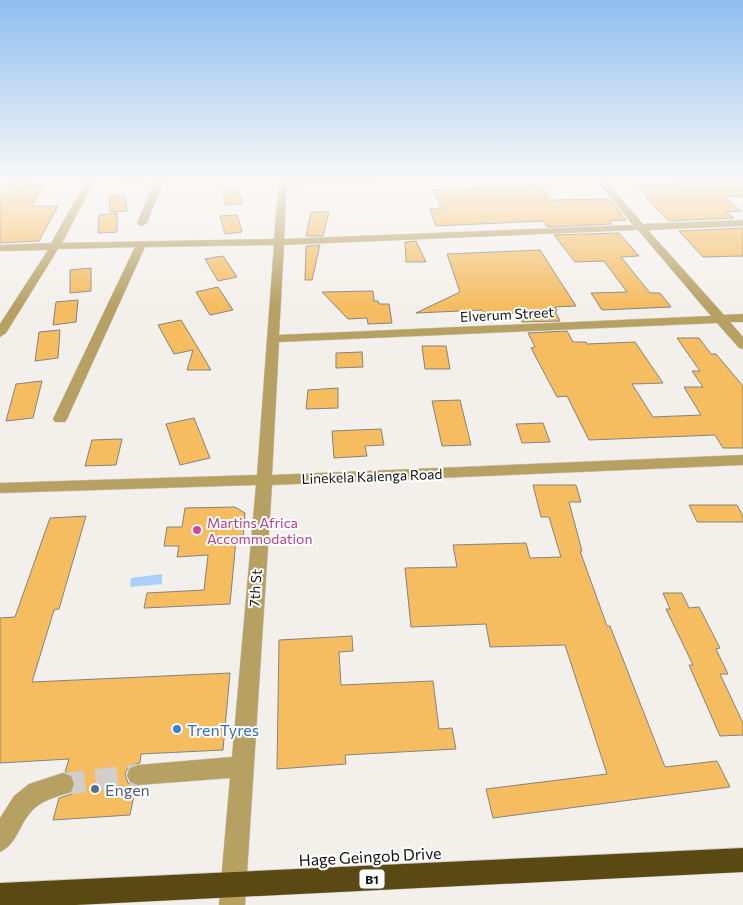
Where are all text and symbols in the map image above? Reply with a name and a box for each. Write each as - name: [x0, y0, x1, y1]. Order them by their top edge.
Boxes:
- street label: Elverum Street: [460, 303, 555, 325]
- street label: Linekela Kalenga Road: [301, 465, 443, 487]
- place label: Martins Africa Accommodation: [207, 514, 312, 547]
- marker: Martins Africa Accommodation: [191, 524, 203, 536]
- street label: 7th St: [245, 568, 265, 607]
- place label: TrenTyres: [187, 720, 259, 739]
- marker: TrenTyres: [171, 723, 183, 735]
- place label: Engen: [105, 780, 150, 799]
- marker: Engen: [89, 783, 101, 795]
- street label: Hage Geingob Drive: [298, 843, 442, 869]
- road number: B1: [360, 870, 384, 889]

